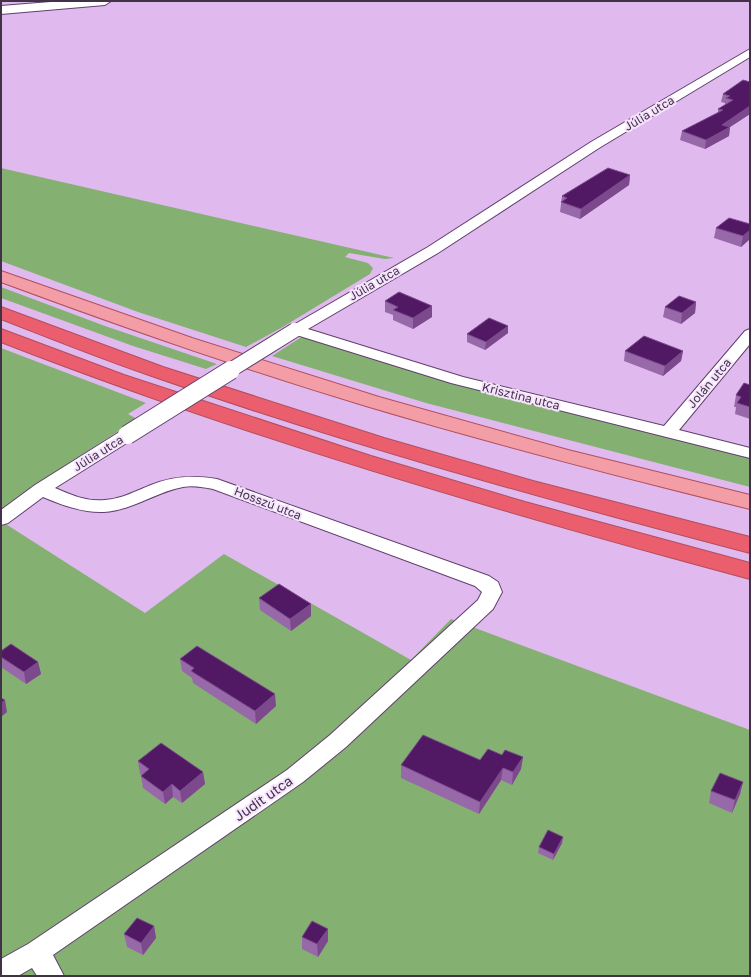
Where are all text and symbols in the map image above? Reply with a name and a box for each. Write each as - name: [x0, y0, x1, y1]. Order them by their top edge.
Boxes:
- street label: Júlia utca: [621, 92, 677, 134]
- street label: Júlia utca: [346, 262, 402, 304]
- street label: Jolán utca: [684, 355, 734, 411]
- street label: Krisztina utca: [481, 379, 561, 413]
- street label: Júlia utca: [70, 432, 126, 474]
- street label: Hosszú utca: [232, 483, 304, 523]
- street label: Judit utca: [231, 772, 295, 824]

